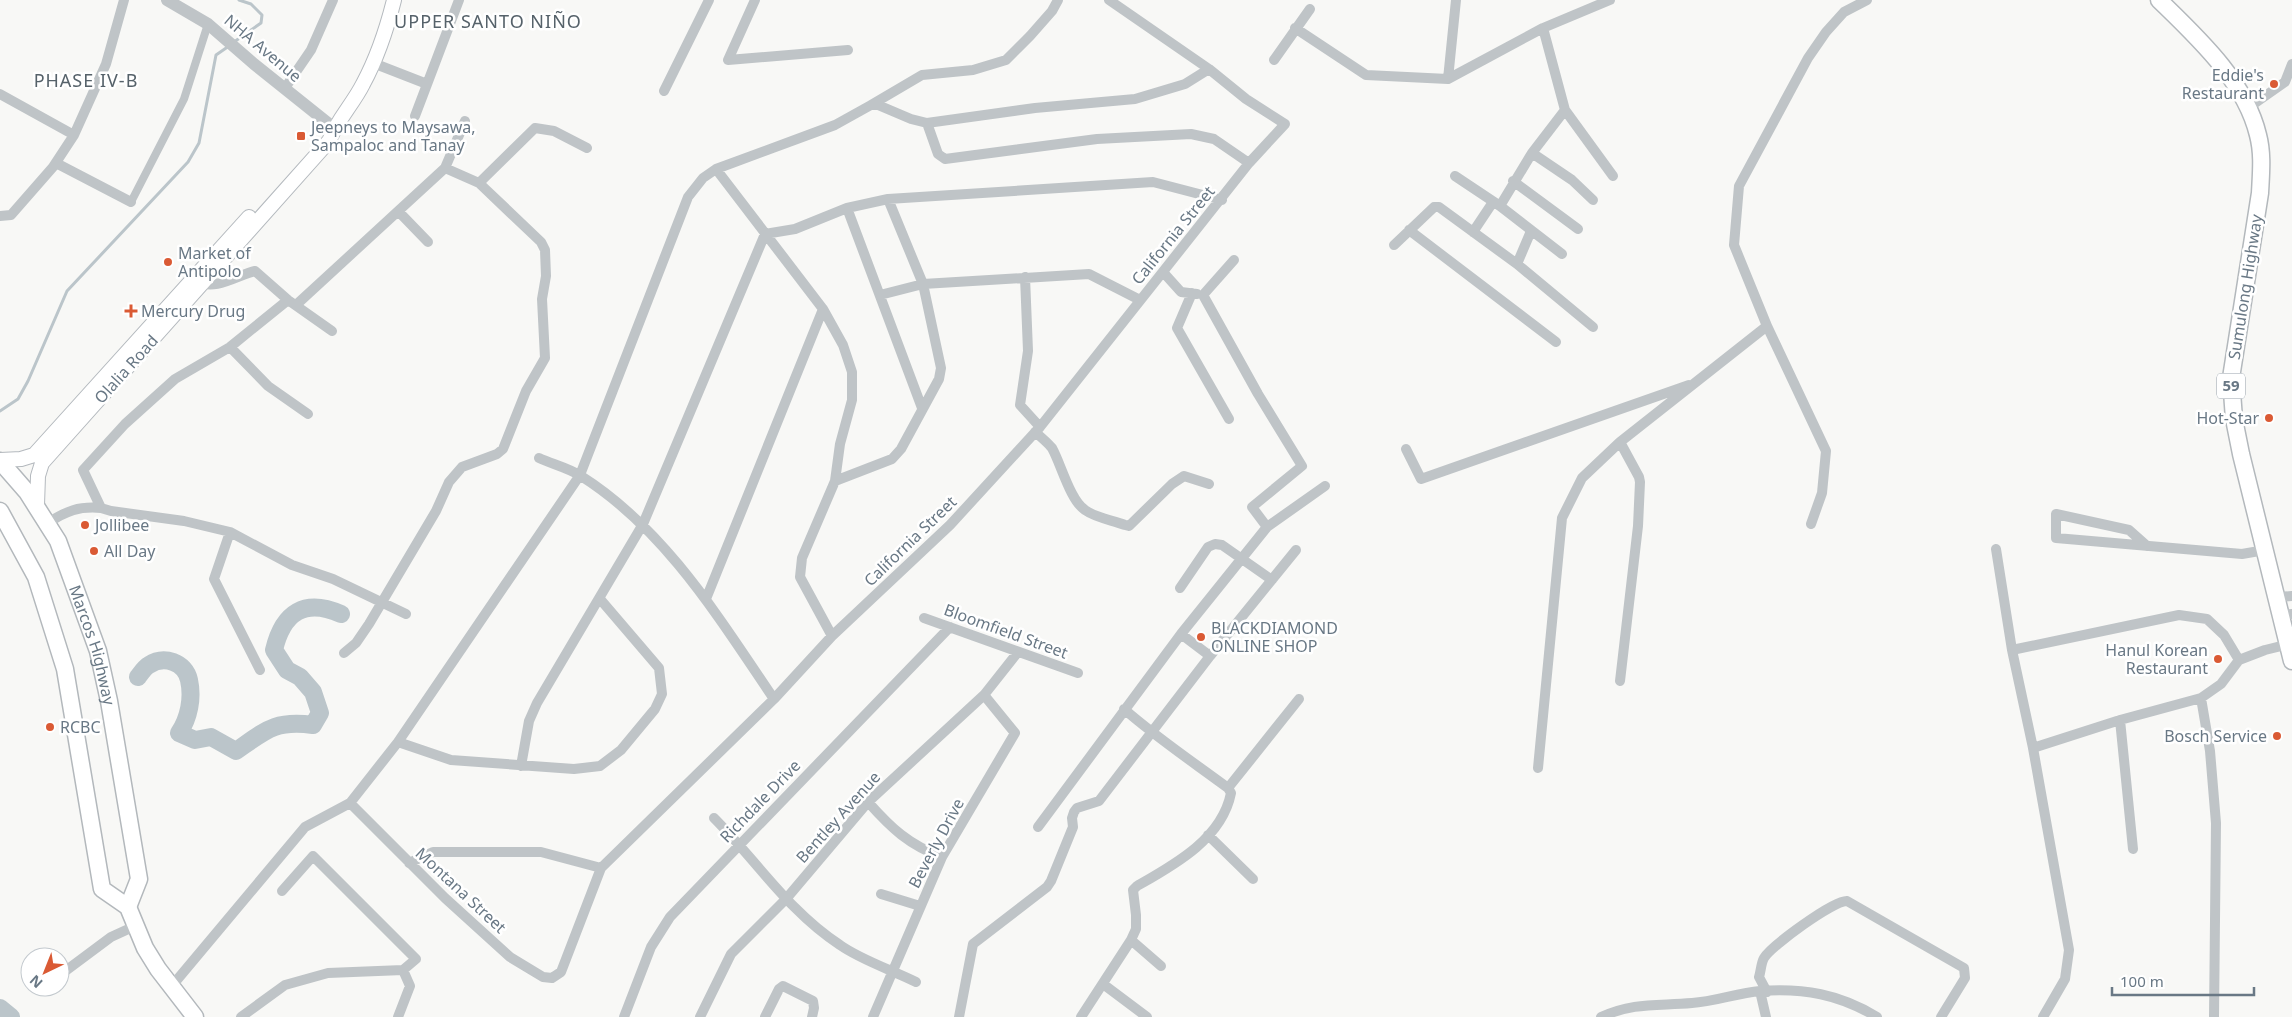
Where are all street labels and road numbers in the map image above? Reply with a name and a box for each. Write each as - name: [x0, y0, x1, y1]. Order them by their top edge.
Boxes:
- street label: NHA Avenue: [220, 9, 306, 87]
- street label: California Street: [1126, 181, 1220, 289]
- street label: Sumulong Highway: [2223, 212, 2267, 361]
- street label: Olalia Road: [89, 330, 163, 408]
- road number: 59: [2217, 374, 2245, 398]
- street label: California Street: [859, 491, 961, 591]
- street label: Marcos Highway: [64, 582, 121, 708]
- street label: Bloomfield Street: [941, 598, 1071, 664]
- street label: Richdale Drive: [715, 755, 805, 847]
- street label: Bentley Avenue: [791, 766, 885, 868]
- street label: Beverly Drive: [903, 794, 969, 892]
- street label: Montana Street: [411, 842, 511, 938]

